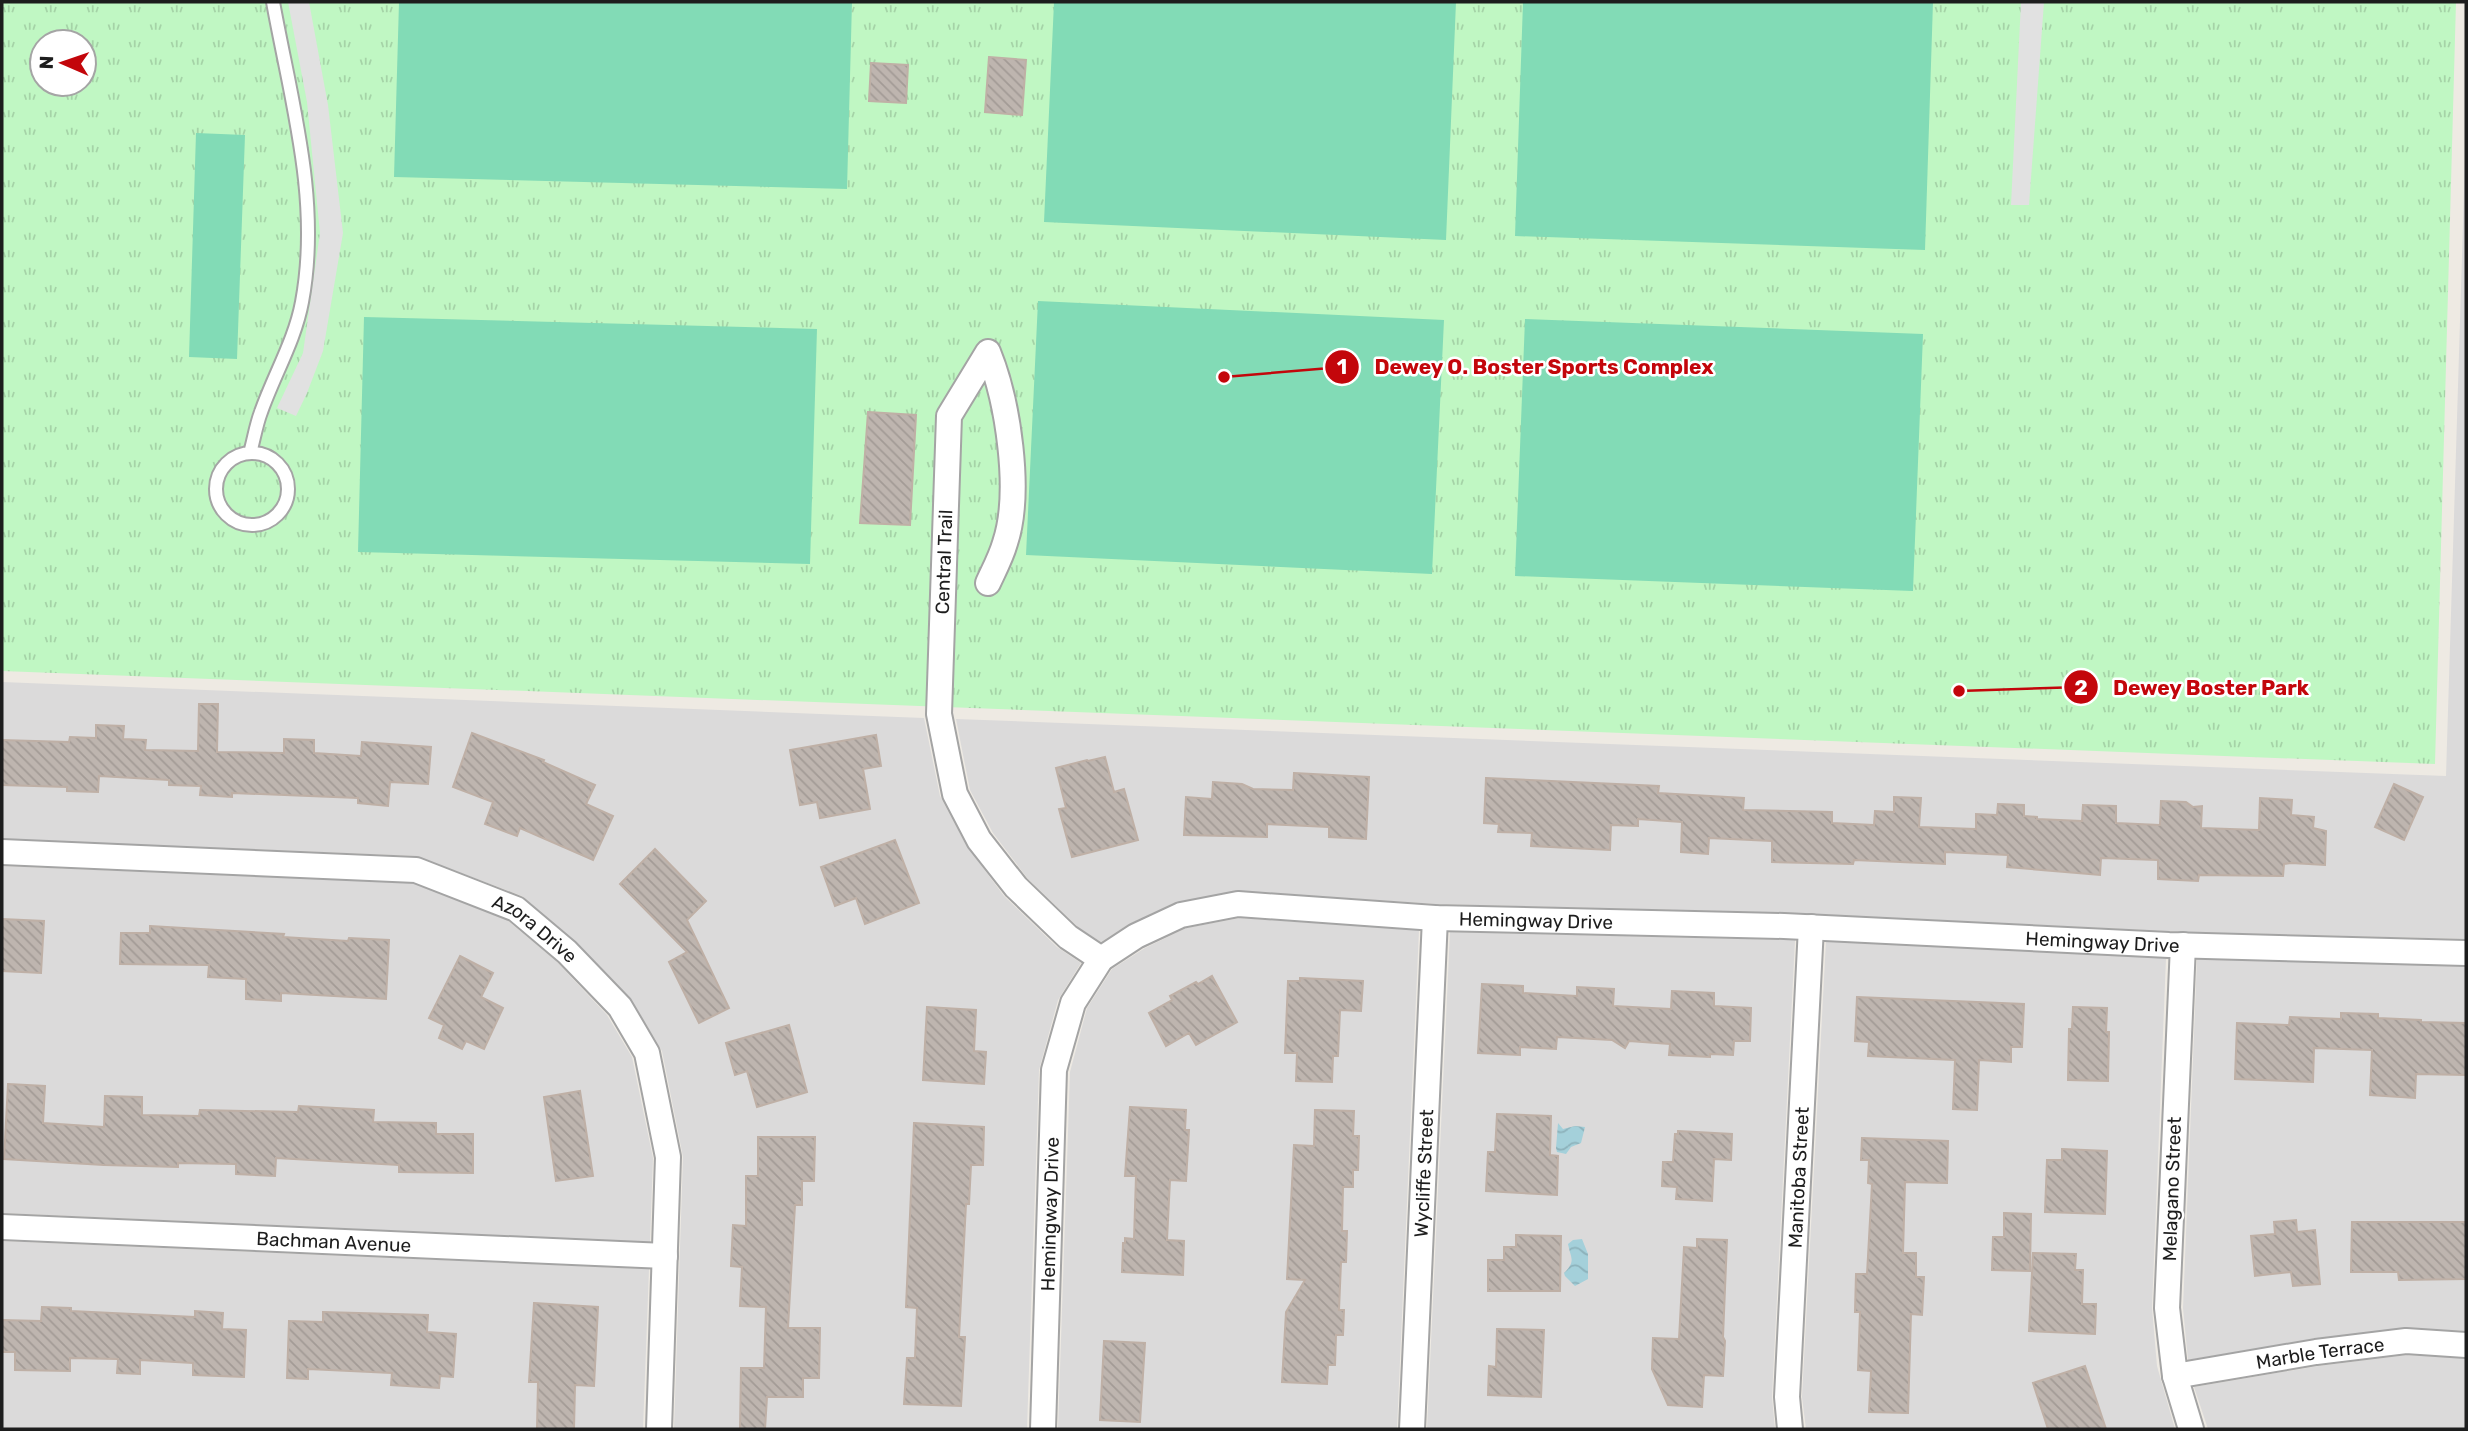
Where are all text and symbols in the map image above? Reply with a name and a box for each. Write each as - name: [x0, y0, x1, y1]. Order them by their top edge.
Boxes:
- north arrow: [28, 28, 98, 98]
- text: N: [35, 55, 58, 70]
- callout: Dewey O. Boster Sports Complex: [1325, 346, 1728, 388]
- text: 1: [1337, 354, 1347, 379]
- text: Dewey O. Boster Sports Complex: [1374, 354, 1714, 379]
- street label: Central Trail: [931, 509, 957, 615]
- callout: Dewey Boster Park: [2064, 666, 2324, 708]
- text: 2: [2074, 675, 2088, 700]
- text: Dewey Boster Park: [2113, 675, 2310, 700]
- street label: Azora Drive: [489, 889, 582, 967]
- street label: Hemingway Drive: [1459, 907, 1613, 934]
- street label: Hemingway Drive: [2025, 926, 2180, 957]
- street label: Manitoba Street: [1783, 1106, 1813, 1249]
- street label: Wycliffe Street: [1409, 1108, 1438, 1238]
- street label: Melagano Street: [2158, 1116, 2186, 1262]
- street label: Hemingway Drive: [1036, 1137, 1063, 1292]
- street label: Bachman Avenue: [256, 1227, 412, 1256]
- street label: Marble Terrace: [2254, 1332, 2386, 1374]

